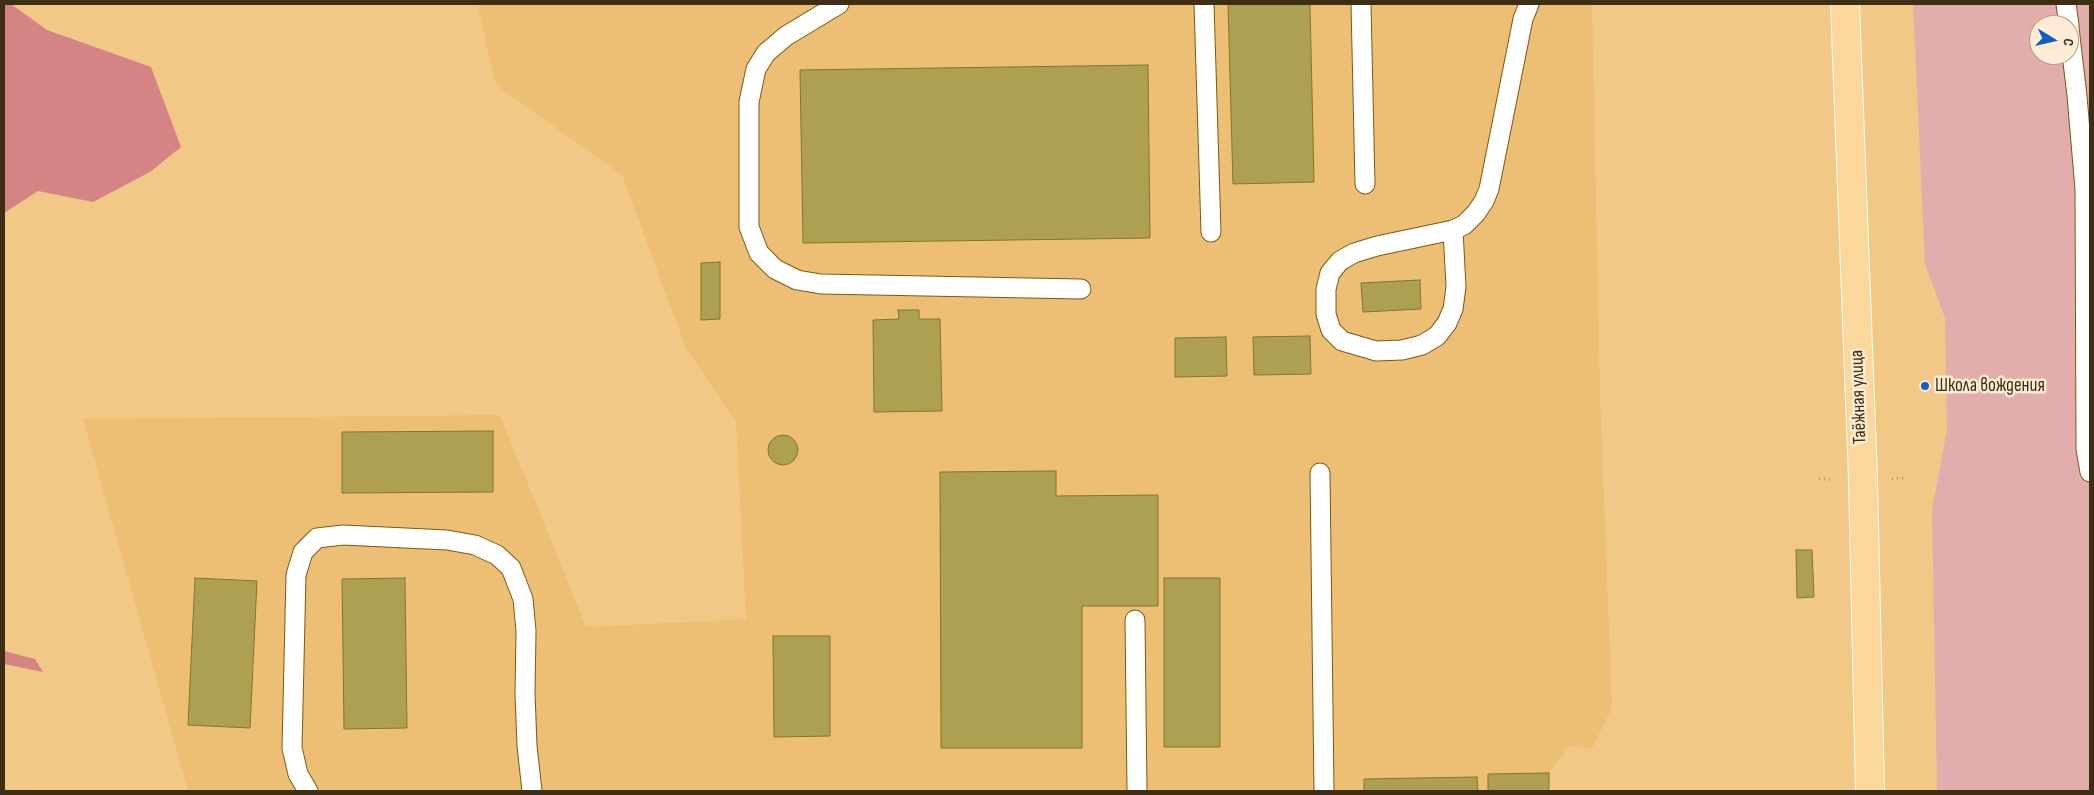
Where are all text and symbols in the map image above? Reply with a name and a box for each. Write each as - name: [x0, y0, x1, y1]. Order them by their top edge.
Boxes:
- north arrow: [2029, 15, 2079, 65]
- text: С: [2059, 37, 2077, 47]
- street label: Таёжная улица: [1846, 349, 1872, 445]
- place label: Школа вождения: [1935, 375, 2045, 397]
- marker: Школа вождения: [1919, 380, 1931, 392]

